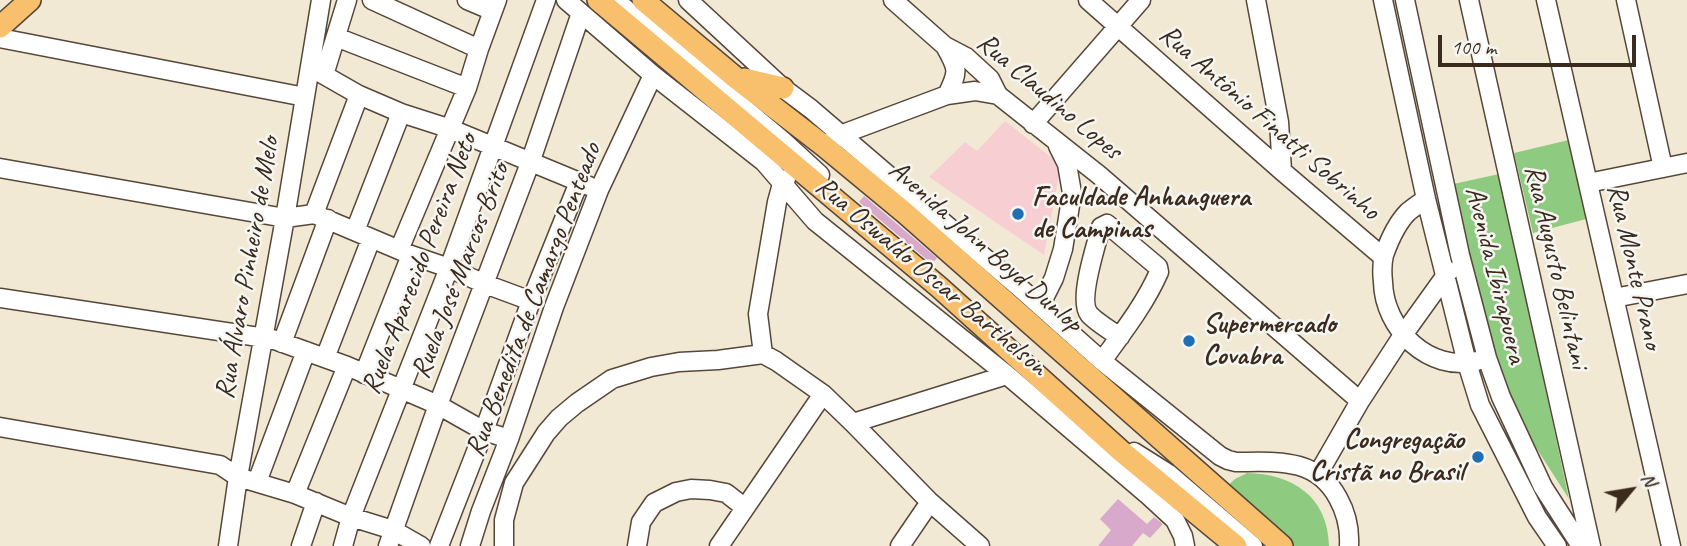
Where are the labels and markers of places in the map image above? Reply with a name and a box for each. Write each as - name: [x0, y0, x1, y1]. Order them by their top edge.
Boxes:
- place label: Faculdade Anhanguera de Campinas: [1032, 181, 1250, 247]
- marker: Faculdade Anhanguera de Campinas: [1010, 206, 1026, 222]
- place label: Supermercado Covabra: [1203, 308, 1336, 374]
- marker: Supermercado Covabra: [1181, 333, 1197, 349]
- place label: Congregação Cristã no Brasil: [1310, 424, 1464, 490]
- marker: Congregação Cristã no Brasil: [1470, 449, 1486, 465]

